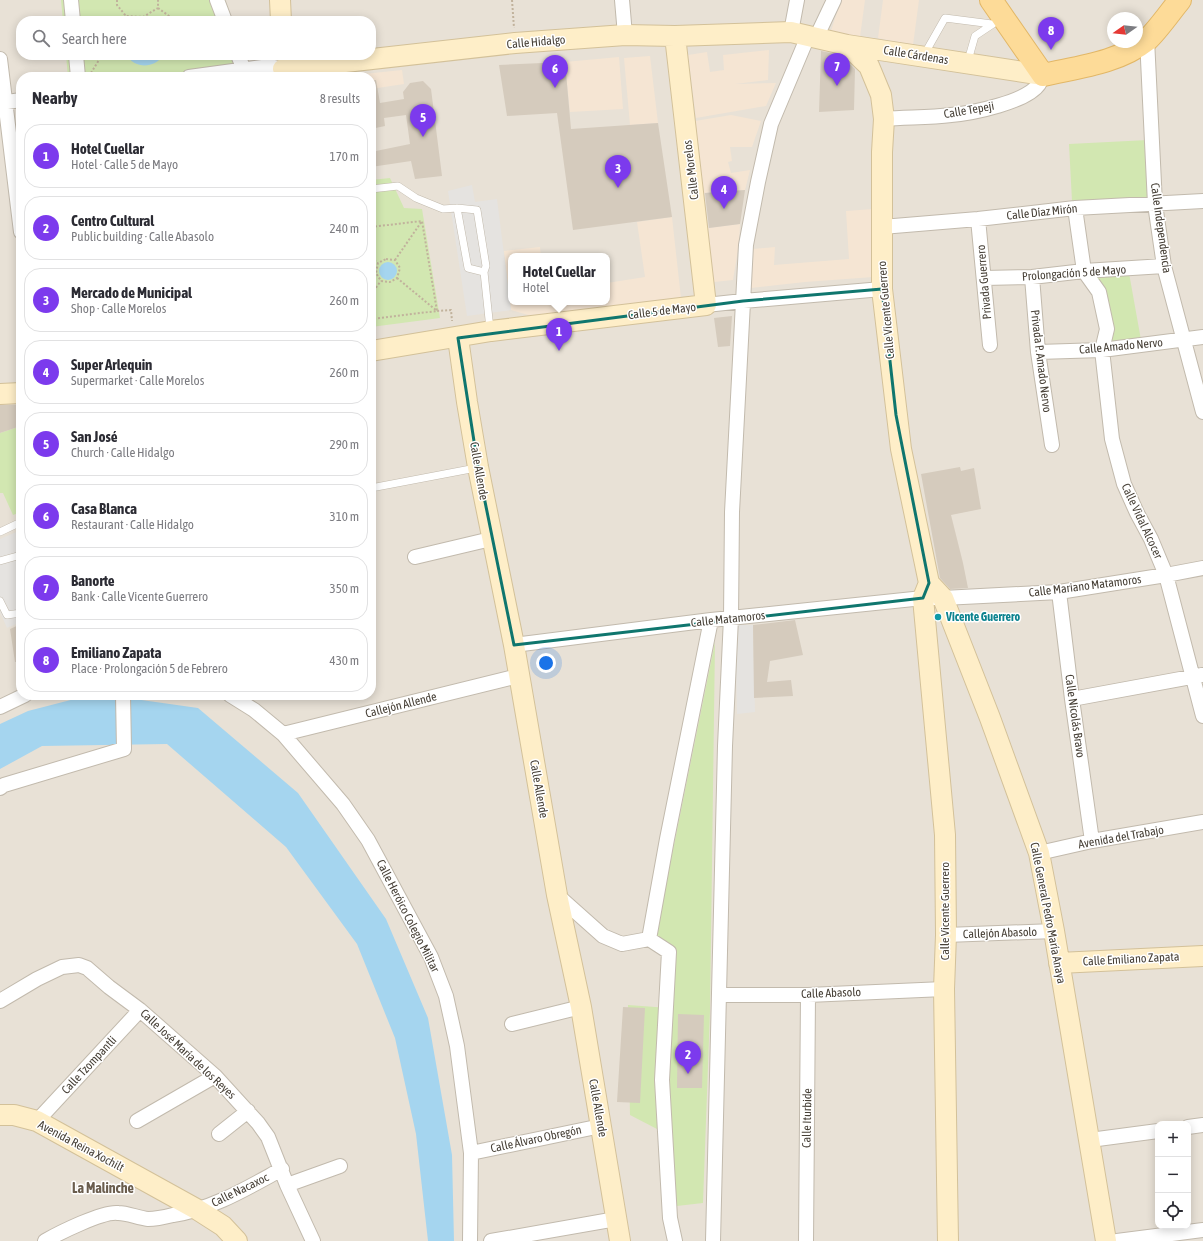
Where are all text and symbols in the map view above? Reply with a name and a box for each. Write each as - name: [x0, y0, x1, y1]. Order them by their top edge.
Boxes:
- north arrow: [1107, 12, 1143, 48]
- search box: [16, 16, 376, 60]
- pin: 8: [1038, 17, 1064, 50]
- icon: search: [30, 27, 52, 49]
- text: Search here: [62, 30, 127, 47]
- street label: Calle Hidalgo: [506, 32, 566, 52]
- street label: Calle Cárdenas: [883, 43, 949, 67]
- pin: 7: [824, 53, 850, 86]
- pin: 6: [542, 55, 568, 88]
- text: Nearby: [32, 88, 78, 108]
- text: 8 results: [320, 91, 360, 106]
- street label: Calle Tepeji: [943, 99, 995, 121]
- pin: 5: [410, 104, 436, 137]
- street label: Calle Morelos: [680, 139, 702, 201]
- text: Hotel Cuellar: [71, 140, 144, 157]
- text: 1: [43, 149, 49, 164]
- text: 170 m: [330, 149, 359, 164]
- pin: 3: [605, 155, 631, 188]
- text: Hotel · Calle 5 de Mayo: [71, 157, 178, 172]
- pin: 4: [711, 176, 737, 209]
- street label: Calle Independencia: [1148, 182, 1174, 274]
- street label: Calle Díaz Mirón: [1006, 201, 1078, 223]
- text: Centro Cultural: [71, 212, 154, 229]
- text: 2: [43, 221, 49, 236]
- text: 240 m: [330, 221, 359, 236]
- text: Public building · Calle Abasolo: [71, 229, 214, 244]
- street label: Privada Guerrero: [974, 244, 994, 320]
- popup: [508, 253, 610, 305]
- street label: Calle Vicente Guerrero: [875, 260, 897, 360]
- street label: Prolongación 5 de Mayo: [1021, 262, 1127, 284]
- text: Hotel Cuellar: [523, 263, 595, 280]
- text: Hotel: [523, 280, 549, 295]
- text: Mercado de Municipal: [71, 284, 192, 301]
- text: 3: [43, 293, 49, 308]
- text: 260 m: [330, 293, 359, 308]
- street label: Calle 5 de Mayo: [627, 300, 697, 322]
- text: Shop · Calle Morelos: [71, 301, 166, 316]
- street label: Privada P. Amado Nervo: [1028, 309, 1054, 414]
- pin: 1: [546, 318, 572, 351]
- street label: Calle Amado Nervo: [1079, 335, 1164, 357]
- text: Super Arlequin: [71, 356, 152, 373]
- text: 4: [43, 365, 49, 380]
- text: 260 m: [330, 365, 359, 380]
- text: Supermarket · Calle Morelos: [71, 373, 204, 388]
- text: San José: [71, 428, 118, 445]
- text: 5: [43, 437, 49, 452]
- text: 290 m: [330, 437, 359, 452]
- street label: Calle Allende: [467, 441, 491, 501]
- text: Church · Calle Hidalgo: [71, 445, 175, 460]
- street label: Calle Vidal Alcocer: [1118, 481, 1166, 561]
- text: Casa Blanca: [71, 500, 137, 517]
- text: 6: [43, 509, 49, 524]
- text: 310 m: [330, 509, 359, 524]
- text: Restaurant · Calle Hidalgo: [71, 517, 194, 532]
- text: Banorte: [71, 572, 115, 589]
- street label: Calle Mariano Matamoros: [1028, 572, 1142, 600]
- text: 7: [43, 581, 49, 596]
- text: 350 m: [330, 581, 359, 596]
- text: Bank · Calle Vicente Guerrero: [71, 589, 208, 604]
- street label: Calle Matamoros: [690, 608, 766, 630]
- place label: Vicente Guerrero: [945, 610, 1020, 624]
- marker: Vicente Guerrero: [933, 612, 943, 622]
- text: Emiliano Zapata: [71, 644, 162, 661]
- text: 8: [43, 653, 49, 668]
- text: 430 m: [330, 653, 359, 668]
- your location: [536, 653, 556, 673]
- text: Place · Prolongación 5 de Febrero: [71, 661, 228, 676]
- street label: Calle Nicolás Bravo: [1062, 673, 1088, 759]
- street label: Callejón Allende: [364, 689, 438, 721]
- street label: Calle Allende: [527, 759, 551, 819]
- street label: Avenida del Trabajo: [1077, 823, 1165, 851]
- street label: Calle General Pedro María Anaya: [1027, 841, 1069, 985]
- street label: Calle Heróico Colegio Militar: [374, 857, 443, 975]
- street label: Calle Vicente Guerrero: [938, 861, 952, 960]
- street label: Callejón Abasolo: [963, 925, 1038, 941]
- street label: Calle Emiliano Zapata: [1082, 949, 1180, 969]
- street label: Calle Abasolo: [801, 985, 862, 1001]
- street label: Calle José María de los Reyes: [137, 1006, 239, 1102]
- street label: Calle Tzompantli: [59, 1033, 119, 1097]
- pin: 2: [675, 1041, 701, 1074]
- street label: Calle Allende: [586, 1078, 610, 1138]
- street label: Calle Iturbide: [799, 1088, 815, 1148]
- street label: Avenida Reina Xochilt: [36, 1117, 127, 1175]
- map controls: [1155, 1121, 1191, 1229]
- button: +: [1155, 1121, 1191, 1157]
- street label: Calle Álvaro Obregón: [489, 1123, 583, 1155]
- button: −: [1155, 1157, 1191, 1193]
- street label: Calle Nacaxoc: [209, 1170, 271, 1210]
- district label: La Malinche: [72, 1180, 134, 1196]
- button: locate: [1155, 1193, 1191, 1229]

